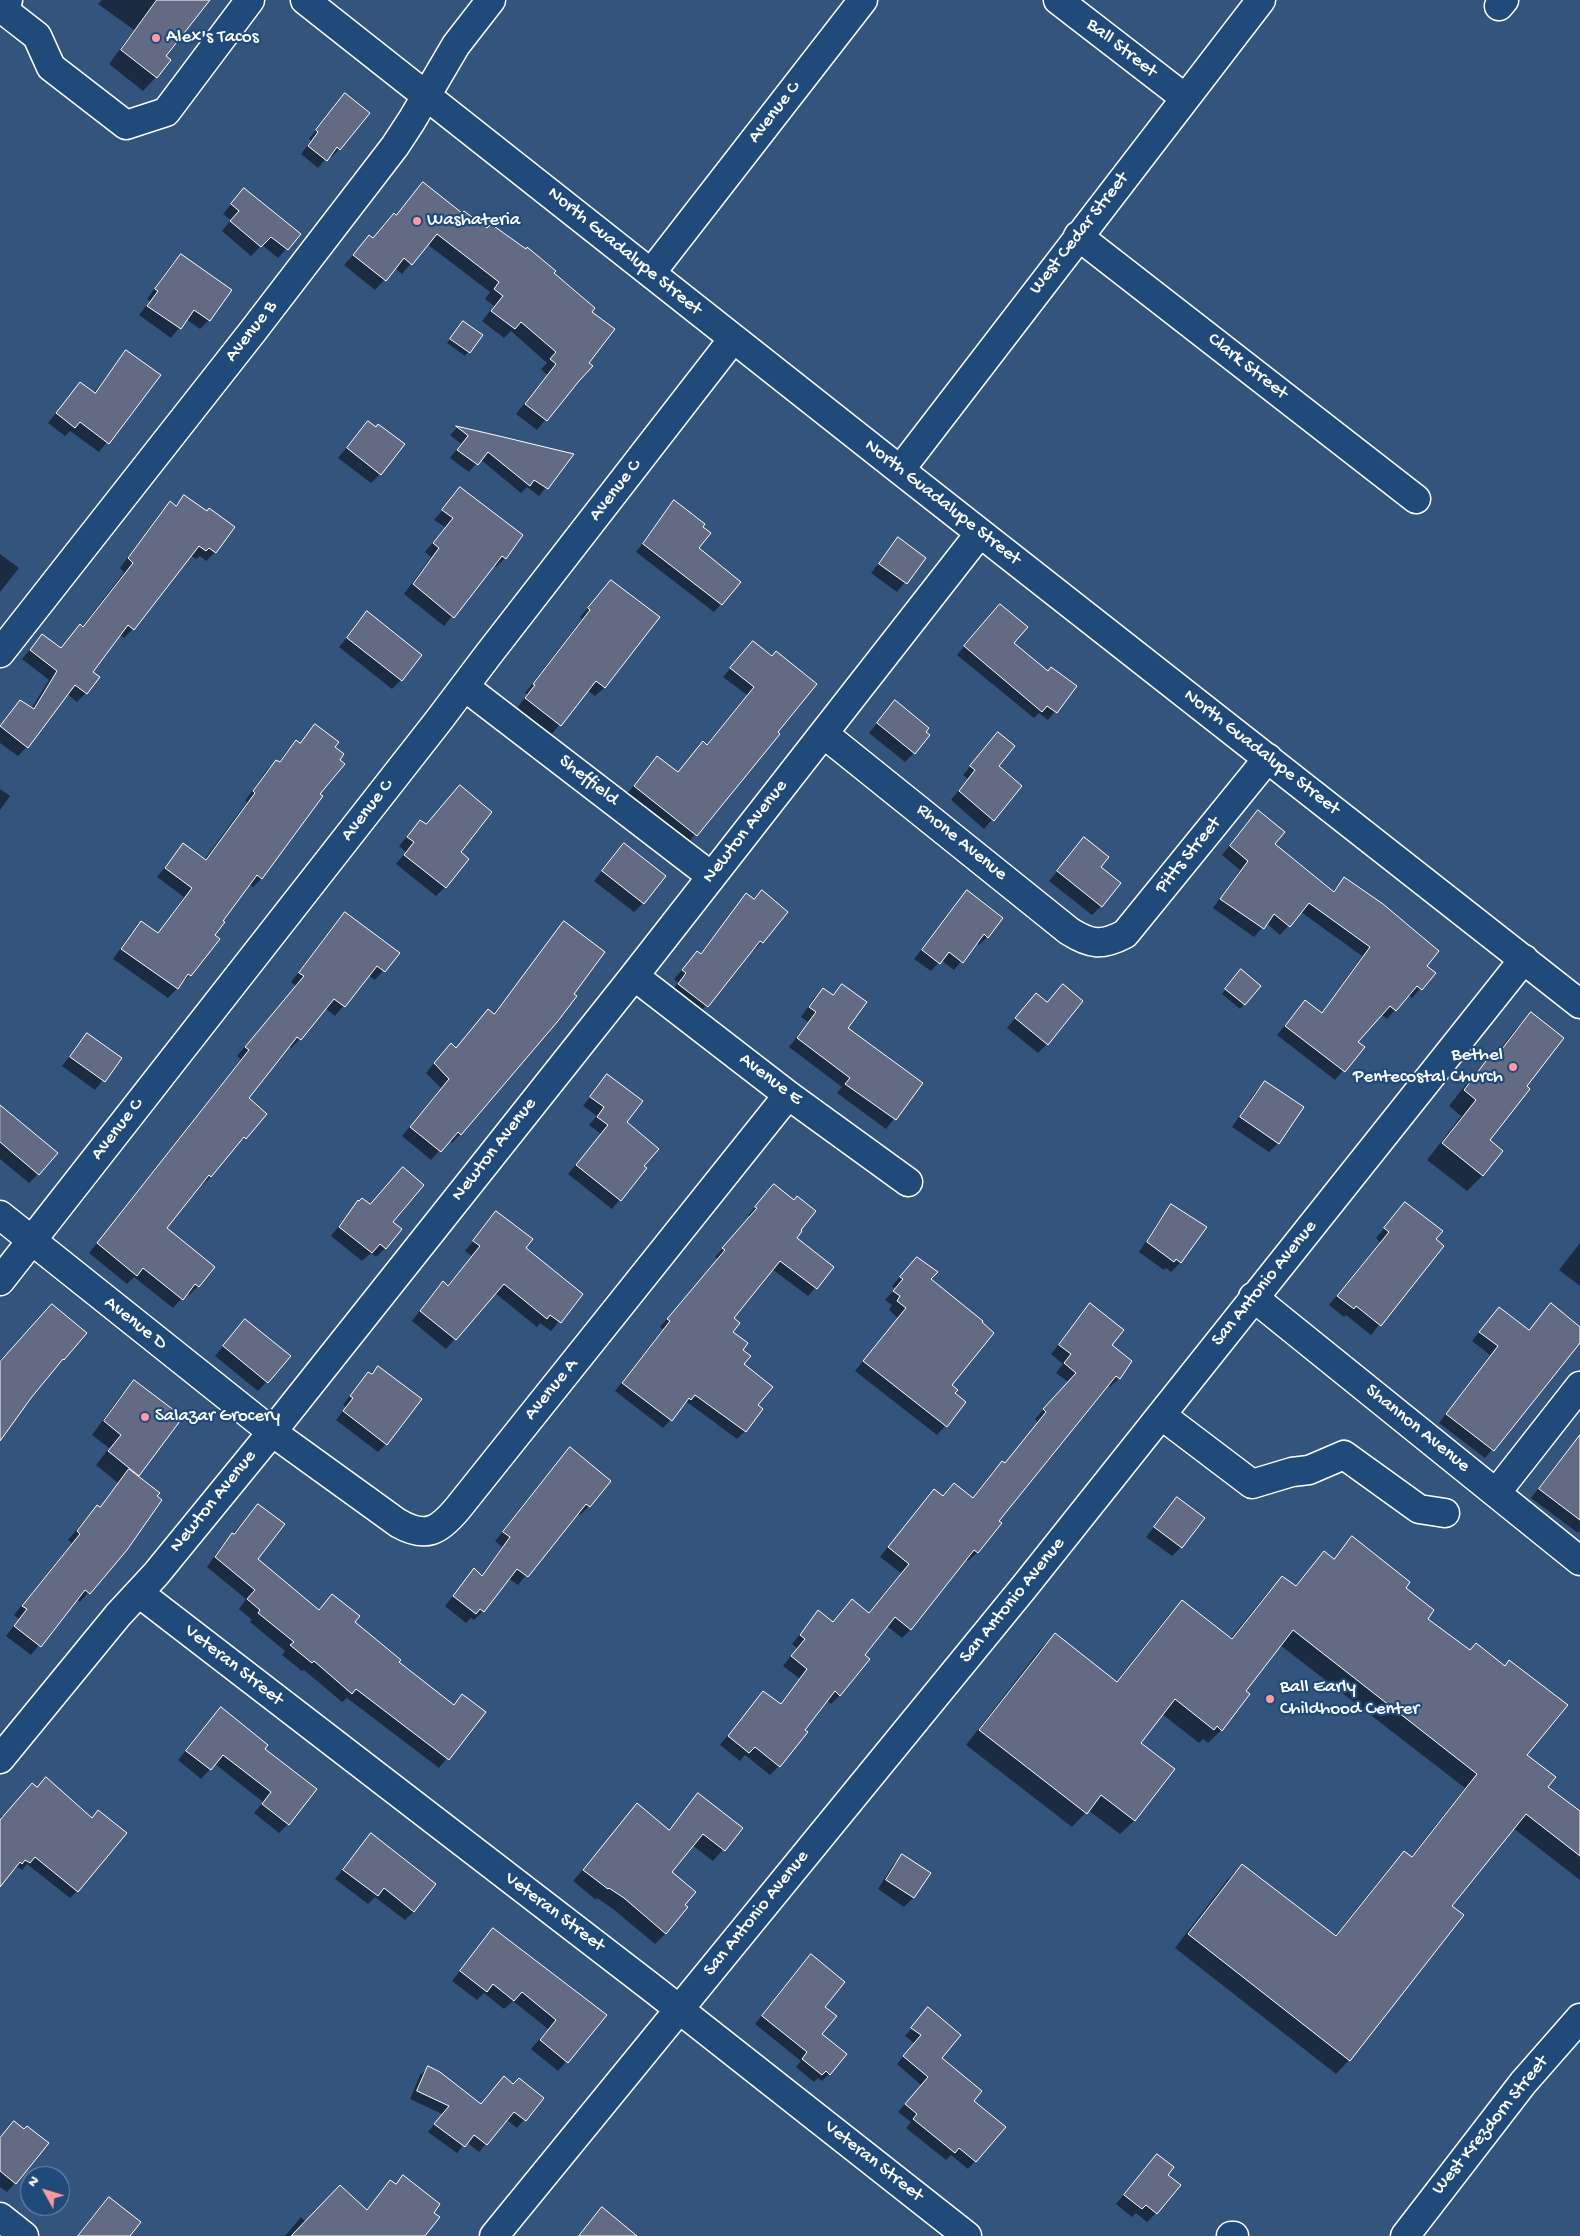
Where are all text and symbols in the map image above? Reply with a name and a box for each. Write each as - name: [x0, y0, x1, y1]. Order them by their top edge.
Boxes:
- street label: Ball Street: [1081, 14, 1161, 84]
- place label: Alex's Tacos: [166, 27, 259, 49]
- marker: Alex's Tacos: [150, 32, 162, 44]
- street label: Avenue C: [744, 78, 806, 148]
- street label: West Cedar Street: [1025, 168, 1135, 300]
- street label: North Guadalupe Street: [542, 183, 706, 321]
- place label: Washateria: [427, 210, 520, 232]
- marker: Washateria: [411, 215, 423, 227]
- street label: Avenue B: [221, 297, 283, 367]
- street label: Clark Street: [1202, 329, 1292, 405]
- street label: North Guadalupe Street: [859, 435, 1025, 571]
- street label: Avenue C: [585, 456, 647, 526]
- street label: North Guadalupe Street: [1178, 685, 1344, 821]
- street label: Sheffield: [554, 751, 622, 811]
- street label: Avenue C: [337, 776, 399, 846]
- street label: Newton Avenue: [698, 776, 794, 888]
- street label: Rhone Avenue: [911, 799, 1011, 887]
- street label: Pitts Street: [1151, 813, 1227, 899]
- place label: Bethel Pentecostal Church: [1353, 1045, 1503, 1089]
- street label: Avenue E: [734, 1049, 806, 1111]
- marker: Bethel Pentecostal Church: [1507, 1061, 1519, 1073]
- street label: Newton Avenue: [447, 1094, 543, 1206]
- street label: Avenue C: [87, 1095, 149, 1165]
- street label: San Antonio Avenue: [1207, 1216, 1323, 1352]
- street label: Avenue D: [99, 1292, 171, 1356]
- street label: Avenue A: [520, 1355, 584, 1425]
- street label: Shannon Avenue: [1360, 1380, 1474, 1478]
- place label: Salazar Grocery: [155, 1406, 280, 1428]
- marker: Salazar Grocery: [139, 1411, 151, 1423]
- street label: Newton Avenue: [166, 1446, 262, 1558]
- street label: San Antonio Avenue: [955, 1533, 1071, 1669]
- street label: Veteran Street: [179, 1620, 287, 1712]
- place label: Ball Early Childhood Center: [1280, 1677, 1419, 1721]
- marker: Ball Early Childhood Center: [1264, 1693, 1276, 1705]
- street label: San Antonio Avenue: [699, 1846, 815, 1982]
- street label: Veteran Street: [499, 1868, 609, 1958]
- street label: West Krezdorn Street: [1428, 2052, 1554, 2200]
- street label: Veteran Street: [819, 2116, 927, 2208]
- north arrow: [20, 2166, 70, 2216]
- text: N: [24, 2173, 43, 2191]

